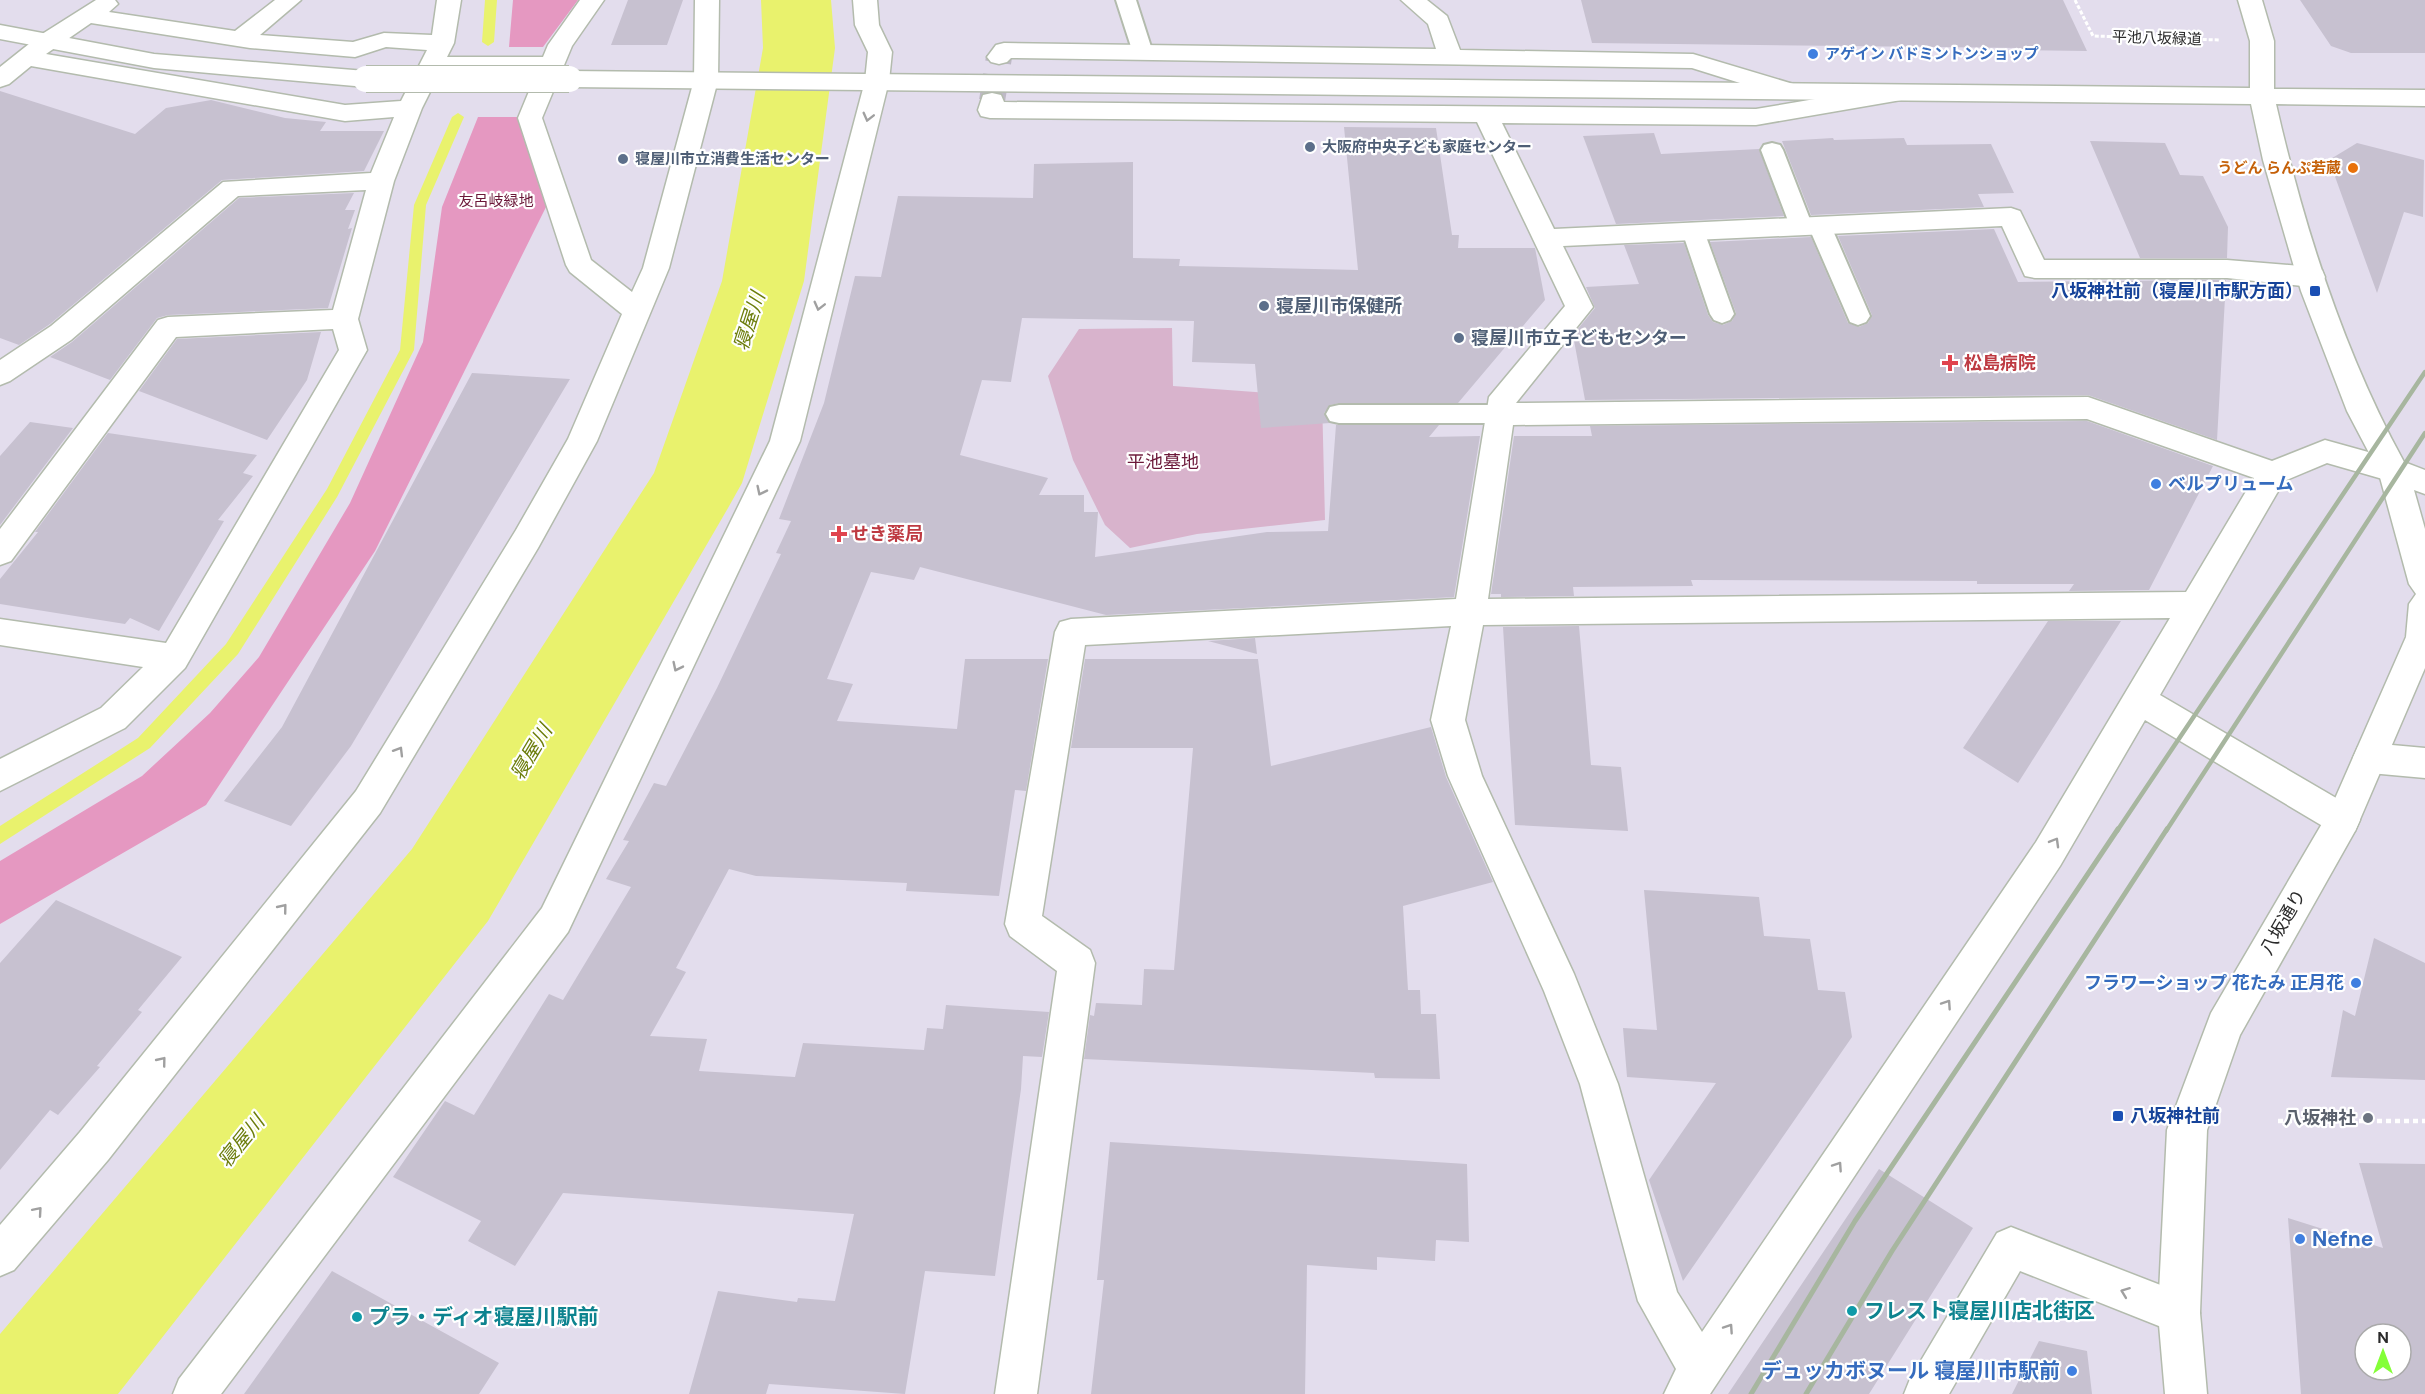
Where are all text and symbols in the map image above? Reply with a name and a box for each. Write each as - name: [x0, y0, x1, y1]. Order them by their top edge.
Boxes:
- street label: 平池八坂緑道: [2112, 26, 2202, 50]
- place label: アゲイン バドミントンショップ: [1825, 44, 2039, 64]
- marker: アゲイン バドミントンショップ: [1806, 47, 1820, 61]
- one-way arrow: [862, 112, 875, 122]
- place label: 大阪府中央子ども家庭センター: [1322, 137, 1532, 157]
- marker: 大阪府中央子ども家庭センター: [1303, 140, 1317, 154]
- place label: 寝屋川市立消費生活センター: [635, 149, 830, 169]
- marker: 寝屋川市立消費生活センター: [616, 152, 630, 166]
- place label: うどん らんぷ若蔵: [2217, 158, 2341, 178]
- marker: うどん らんぷ若蔵: [2346, 161, 2360, 175]
- park label: 友呂岐緑地: [458, 191, 534, 211]
- place label: 八坂神社前（寝屋川市駅方面）: [2051, 279, 2303, 303]
- marker: 八坂神社前（寝屋川市駅方面）: [2308, 284, 2322, 298]
- water label: 寝屋川: [727, 287, 771, 354]
- place label: 寝屋川市保健所: [1276, 294, 1402, 318]
- marker: 寝屋川市保健所: [1257, 299, 1271, 313]
- one-way arrow: [814, 301, 827, 311]
- place label: 寝屋川市立子どもセンター: [1471, 326, 1687, 350]
- marker: 寝屋川市立子どもセンター: [1452, 331, 1466, 345]
- place label: 松島病院: [1964, 351, 2036, 375]
- marker: 松島病院: [1941, 354, 1959, 372]
- park label: 平池墓地: [1127, 450, 1199, 474]
- place label: ベルプリューム: [2168, 472, 2293, 496]
- marker: ベルプリューム: [2149, 477, 2163, 491]
- one-way arrow: [756, 485, 768, 496]
- place label: せき薬局: [851, 522, 923, 546]
- marker: せき薬局: [832, 527, 846, 541]
- one-way arrow: [672, 661, 684, 672]
- water label: 寝屋川: [504, 718, 559, 784]
- one-way arrow: [391, 747, 403, 757]
- one-way arrow: [2048, 838, 2059, 848]
- street label: 八坂通り: [2255, 885, 2311, 959]
- one-way arrow: [276, 904, 287, 915]
- place label: フラワーショップ 花たみ 正月花: [2084, 971, 2344, 995]
- marker: フラワーショップ 花たみ 正月花: [2349, 976, 2363, 990]
- one-way arrow: [1940, 1000, 1951, 1011]
- one-way arrow: [154, 1056, 165, 1067]
- place label: 八坂神社前: [2130, 1104, 2220, 1128]
- place label: 八坂神社: [2284, 1106, 2356, 1130]
- water label: 寝屋川: [212, 1108, 271, 1172]
- marker: 八坂神社前: [2111, 1109, 2125, 1123]
- marker: 八坂神社: [2361, 1111, 2375, 1125]
- one-way arrow: [1831, 1162, 1842, 1173]
- one-way arrow: [31, 1207, 42, 1218]
- place label: Nefne: [2312, 1225, 2373, 1253]
- marker: Nefne: [2293, 1232, 2307, 1246]
- one-way arrow: [2120, 1287, 2131, 1299]
- place label: フレスト寝屋川店北街区: [1864, 1297, 2095, 1325]
- place label: プラ・ディオ寝屋川駅前: [369, 1303, 599, 1331]
- marker: フレスト寝屋川店北街区: [1845, 1304, 1859, 1318]
- marker: プラ・ディオ寝屋川駅前: [350, 1310, 364, 1324]
- north arrow: [2353, 1322, 2413, 1382]
- one-way arrow: [1722, 1324, 1734, 1334]
- text: N: [2377, 1327, 2389, 1348]
- place label: デュッカボヌール 寝屋川市駅前: [1761, 1357, 2060, 1385]
- marker: デュッカボヌール 寝屋川市駅前: [2065, 1364, 2079, 1378]

